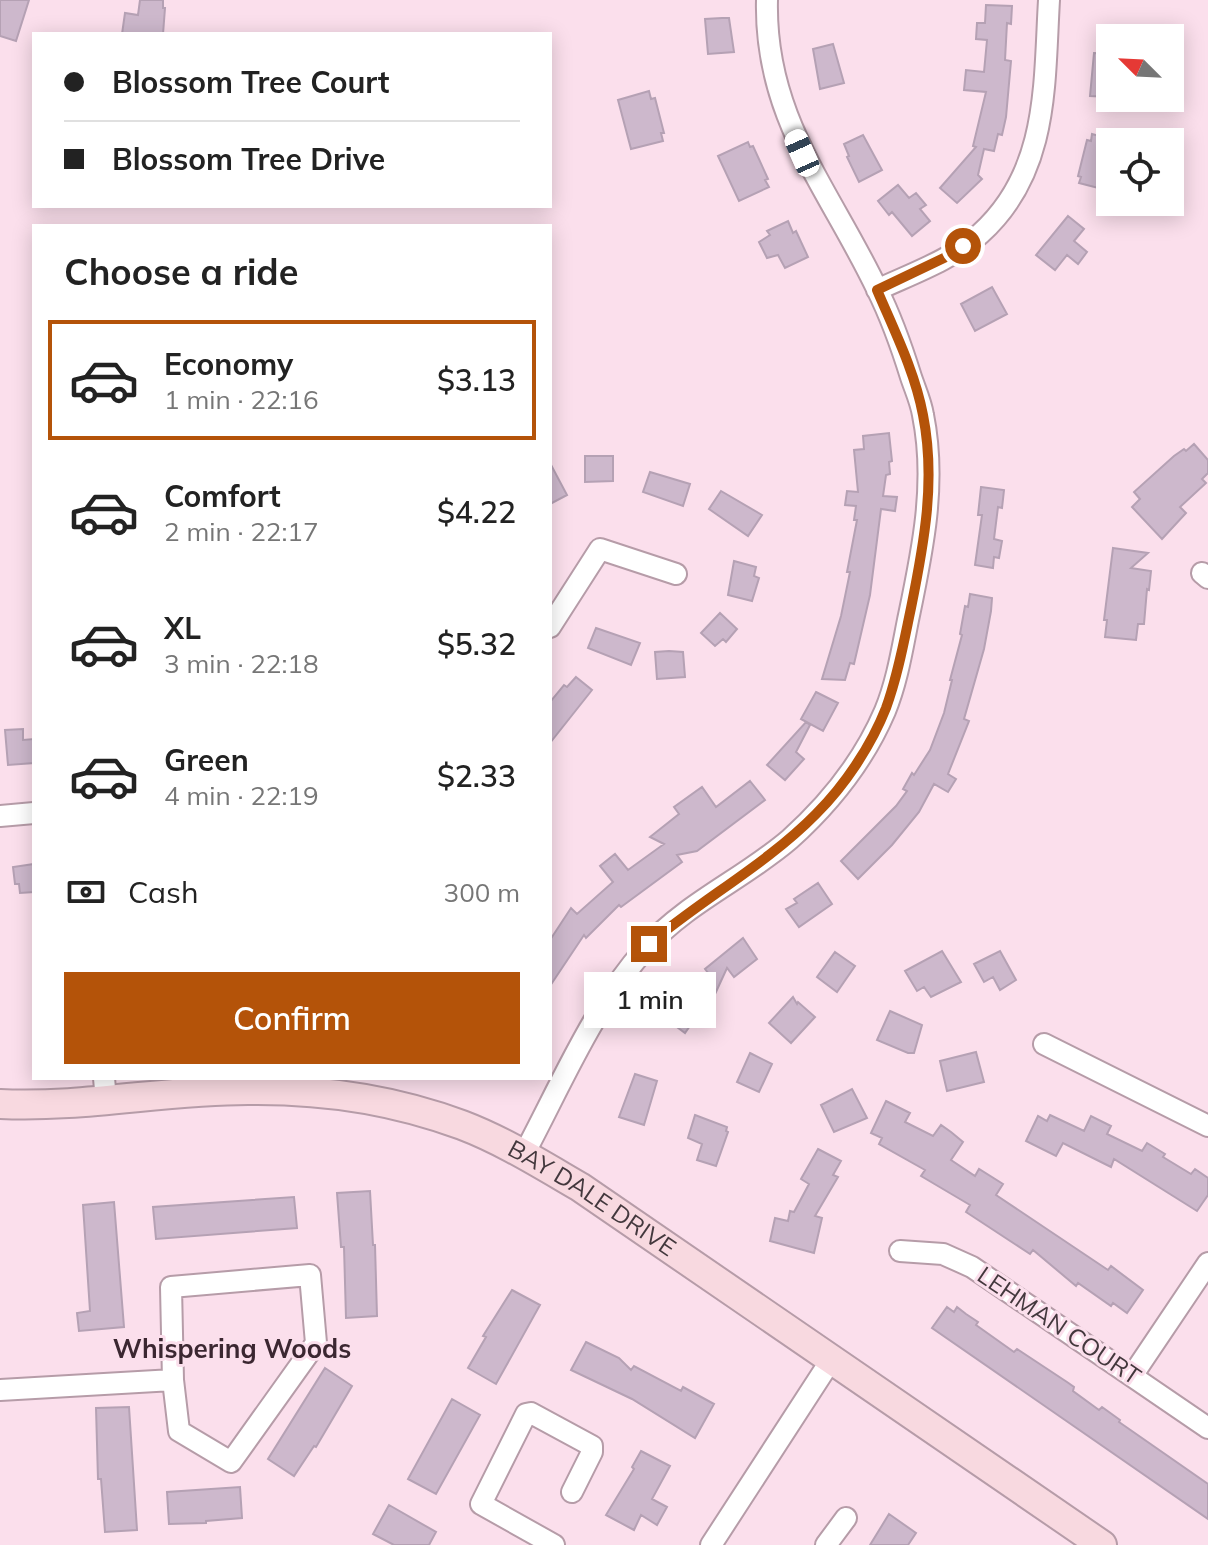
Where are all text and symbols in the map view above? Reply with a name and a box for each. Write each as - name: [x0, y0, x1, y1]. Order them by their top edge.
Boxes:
- north arrow: [1096, 24, 1184, 112]
- map controls: [1096, 24, 1184, 216]
- text: Blossom Tree Court: [112, 63, 389, 101]
- car: [781, 126, 823, 180]
- button: locate: [1096, 128, 1184, 216]
- text: Blossom Tree Drive: [112, 140, 385, 178]
- route start: [945, 228, 981, 264]
- text: Choose a ride: [64, 249, 298, 294]
- icon: car: [68, 344, 140, 416]
- text: Economy: [164, 345, 293, 383]
- text: $3.13: [437, 361, 516, 399]
- text: 1 min · 22:16: [164, 383, 319, 416]
- icon: car: [68, 476, 140, 548]
- text: Comfort: [164, 477, 281, 515]
- text: $4.22: [437, 493, 516, 531]
- text: 2 min · 22:17: [164, 515, 319, 548]
- icon: car: [68, 608, 140, 680]
- text: XL: [164, 609, 201, 647]
- text: $5.32: [437, 625, 516, 663]
- text: 3 min · 22:18: [164, 647, 319, 680]
- icon: car: [68, 740, 140, 812]
- text: Green: [164, 741, 249, 779]
- text: $2.33: [437, 757, 516, 795]
- text: 4 min · 22:19: [164, 779, 319, 812]
- icon: cash: [64, 870, 108, 914]
- text: Cash: [128, 873, 199, 911]
- text: 300 m: [444, 876, 520, 909]
- route end: [631, 926, 667, 962]
- button: Confirm: [64, 972, 520, 1064]
- callout: 1 min: [583, 972, 715, 1028]
- text: 1 min: [616, 983, 684, 1016]
- street label: BAY DALE DRIVE: [503, 1133, 682, 1262]
- street label: LEHMAN COURT: [972, 1259, 1147, 1391]
- district label: Whispering Woods: [113, 1332, 351, 1365]

